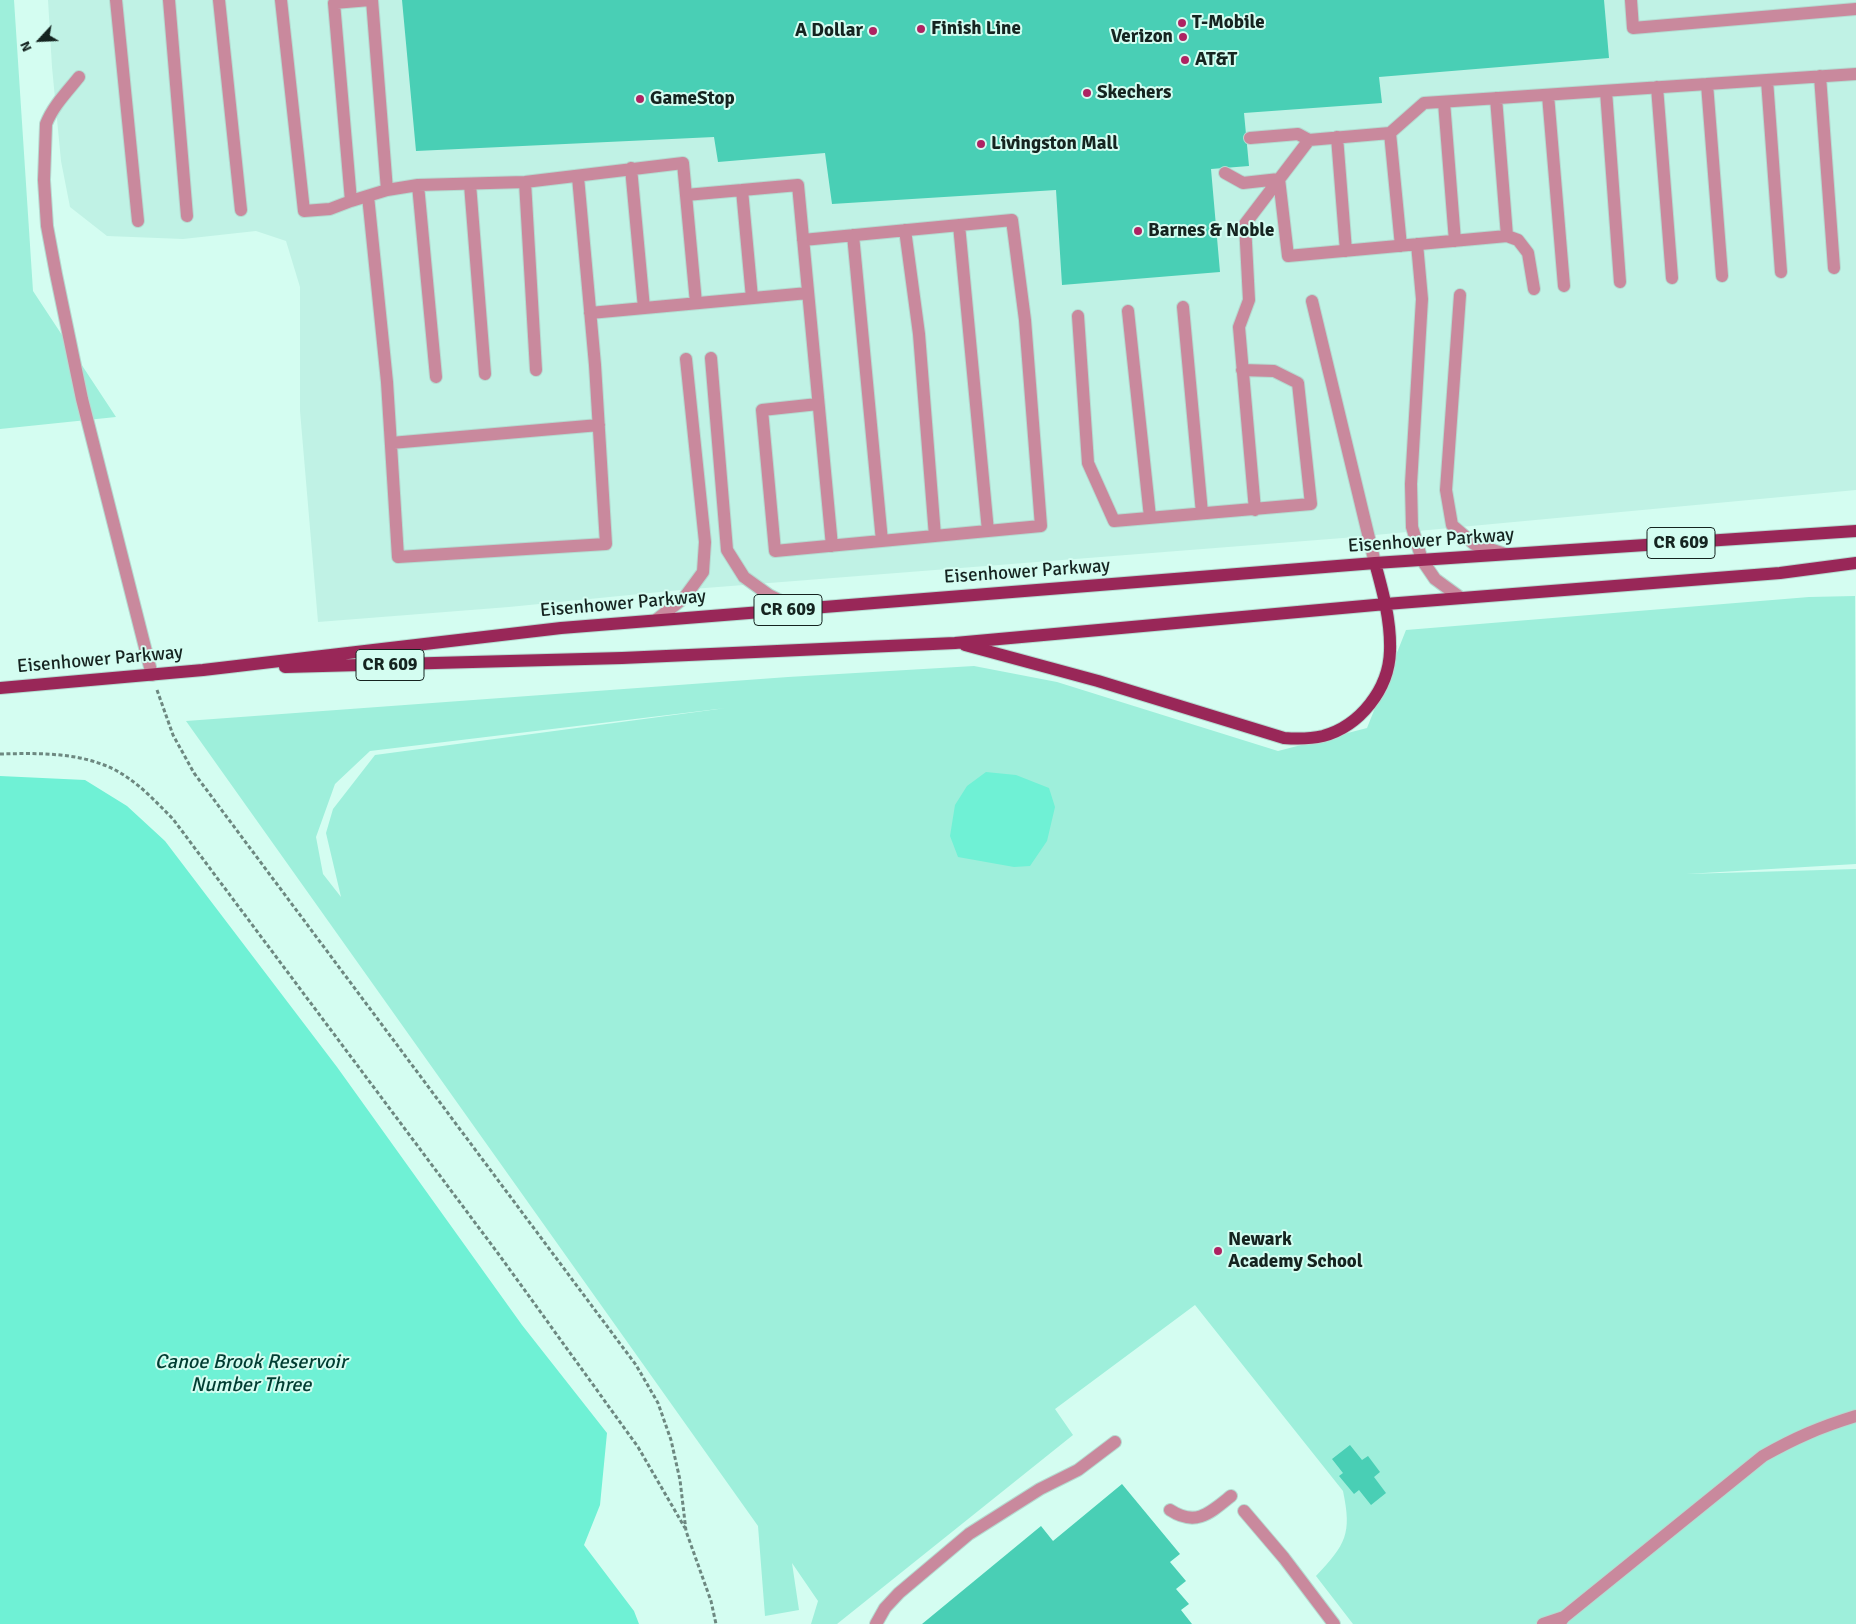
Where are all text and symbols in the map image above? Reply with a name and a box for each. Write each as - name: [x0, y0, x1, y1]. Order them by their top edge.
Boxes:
- place label: T-Mobile: [1192, 12, 1265, 34]
- north arrow: [15, 15, 65, 65]
- marker: T-Mobile: [1176, 17, 1188, 29]
- place label: Finish Line: [931, 18, 1021, 40]
- place label: A Dollar: [795, 20, 863, 42]
- marker: Finish Line: [915, 23, 927, 35]
- marker: A Dollar: [867, 25, 879, 37]
- place label: Verizon: [1111, 26, 1173, 48]
- marker: Verizon: [1177, 31, 1189, 43]
- text: N: [16, 39, 36, 55]
- place label: AT&T: [1195, 49, 1237, 71]
- marker: AT&T: [1179, 54, 1191, 66]
- place label: Skechers: [1097, 82, 1171, 104]
- marker: Skechers: [1081, 87, 1093, 99]
- place label: GameStop: [650, 88, 735, 110]
- marker: GameStop: [634, 93, 646, 105]
- place label: Livingston Mall: [991, 133, 1118, 155]
- marker: Livingston Mall: [975, 138, 987, 150]
- place label: Barnes & Noble: [1148, 220, 1275, 242]
- marker: Barnes & Noble: [1132, 225, 1144, 237]
- street label: Eisenhower Parkway: [1347, 524, 1515, 558]
- road number: CR 609: [1647, 528, 1715, 558]
- street label: Eisenhower Parkway: [943, 555, 1111, 589]
- street label: Eisenhower Parkway: [539, 585, 707, 623]
- road number: CR 609: [754, 594, 822, 626]
- street label: Eisenhower Parkway: [16, 641, 184, 679]
- road number: CR 609: [356, 650, 424, 680]
- place label: Newark Academy School: [1228, 1229, 1363, 1273]
- marker: Newark Academy School: [1212, 1245, 1224, 1257]
- water label: Canoe Brook Reservoir Number Three: [155, 1351, 347, 1398]

